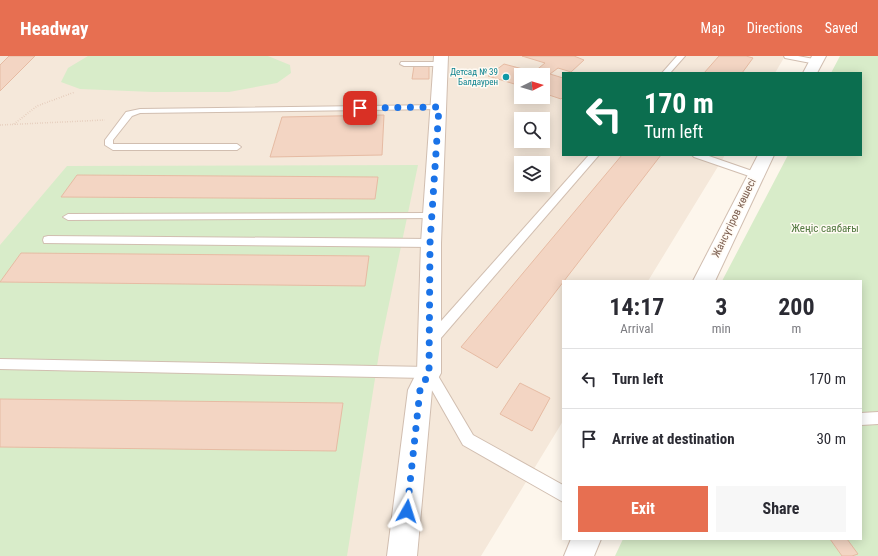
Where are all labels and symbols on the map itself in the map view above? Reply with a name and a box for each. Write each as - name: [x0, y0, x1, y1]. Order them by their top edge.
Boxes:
- place label: Детсад № 39 Балдаурен: [450, 67, 498, 87]
- north arrow: [514, 68, 550, 104]
- marker: Детсад № 39 Балдаурен: [501, 72, 511, 82]
- pin: [343, 91, 377, 125]
- street label: Жансүгіров көшесі: [709, 176, 759, 260]
- park label: Жеңіс саябағы: [791, 222, 859, 235]
- position arrow: [386, 490, 428, 532]

